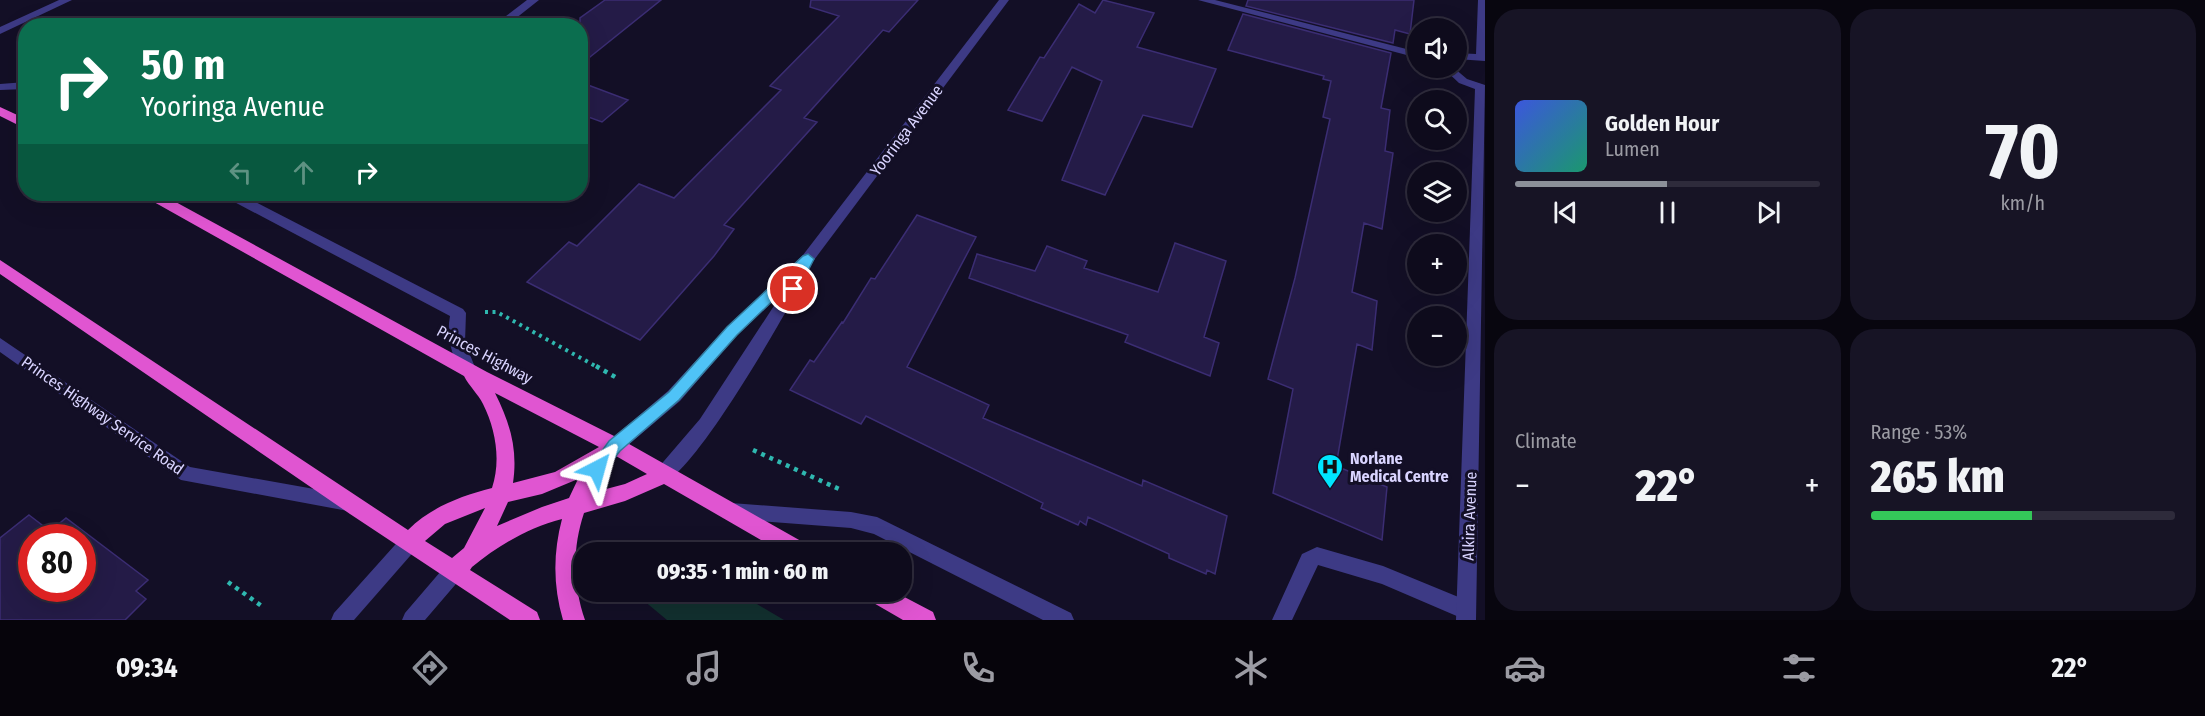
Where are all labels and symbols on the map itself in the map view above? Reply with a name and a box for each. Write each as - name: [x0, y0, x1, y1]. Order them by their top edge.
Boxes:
- street label: Yooringa Avenue: [866, 81, 947, 179]
- pin: [767, 263, 818, 314]
- street label: Princes Highway: [434, 321, 537, 388]
- street label: Princes Highway Service Road: [18, 352, 187, 479]
- position arrow: [565, 437, 629, 501]
- place label: Norlane Medical Centre: [1350, 449, 1449, 486]
- hospital icon: Norlane Medical Centre: [1315, 452, 1345, 490]
- street label: Alkira Avenue: [1458, 471, 1481, 561]
- speed limit sign: 80: [18, 524, 96, 602]

